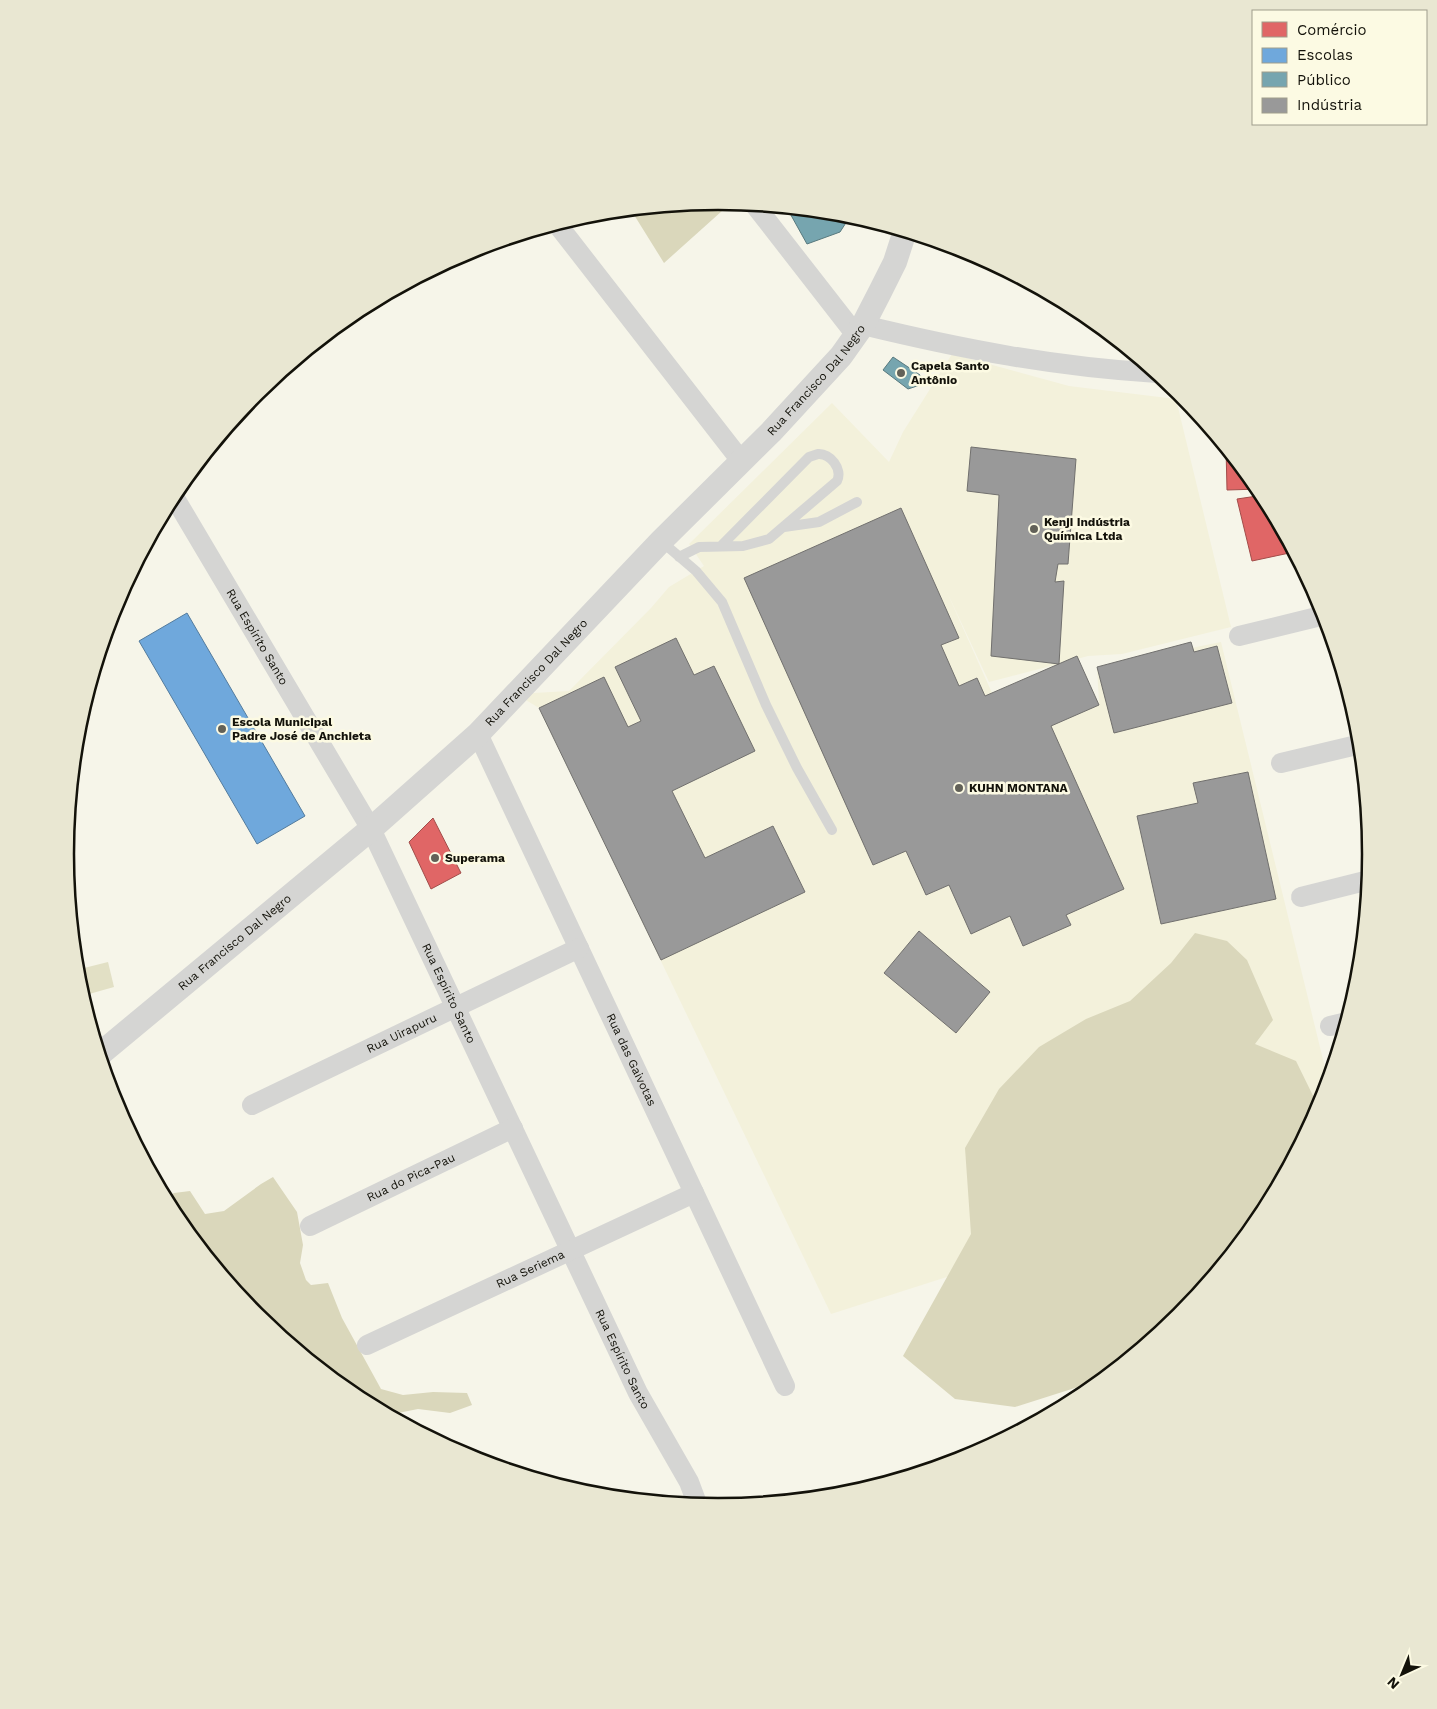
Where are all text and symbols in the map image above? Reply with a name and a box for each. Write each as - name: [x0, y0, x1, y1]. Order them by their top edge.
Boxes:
- legend: [1252, 10, 1427, 125]
- text: Comércio: [1297, 21, 1367, 39]
- text: Escolas: [1297, 46, 1353, 64]
- text: Público: [1297, 71, 1351, 89]
- text: Indústria: [1297, 96, 1363, 114]
- street label: Rua Francisco Dal Negro: [764, 322, 868, 439]
- place label: Capela Santo Antônio: [911, 359, 989, 387]
- marker: Capela Santo Antônio: [895, 367, 907, 379]
- place label: Kenji Indústria Química Ltda: [1044, 515, 1130, 543]
- marker: Kenji Indústria Química Ltda: [1028, 523, 1040, 535]
- street label: Rua Espírito Santo: [223, 586, 291, 687]
- street label: Rua Francisco Dal Negro: [482, 616, 590, 729]
- place label: Escola Municipal Padre José de Anchieta: [232, 715, 371, 743]
- marker: Escola Municipal Padre José de Anchieta: [216, 723, 228, 735]
- place label: KUHN MONTANA: [969, 781, 1069, 795]
- marker: KUHN MONTANA: [953, 782, 965, 794]
- place label: Superama: [445, 851, 505, 865]
- marker: Superama: [429, 852, 441, 864]
- street label: Rua Francisco Dal Negro: [175, 891, 294, 993]
- street label: Rua Espírito Santo: [419, 941, 478, 1046]
- street label: Rua Uirapuru: [364, 1010, 439, 1056]
- street label: Rua das Gaivotas: [604, 1011, 659, 1108]
- street label: Rua do Pica-Pau: [364, 1150, 457, 1205]
- street label: Rua Seriema: [494, 1247, 567, 1291]
- street label: Rua Espírito Santo: [592, 1307, 653, 1411]
- north arrow: [1377, 1649, 1427, 1699]
- text: N: [1384, 1674, 1402, 1693]

